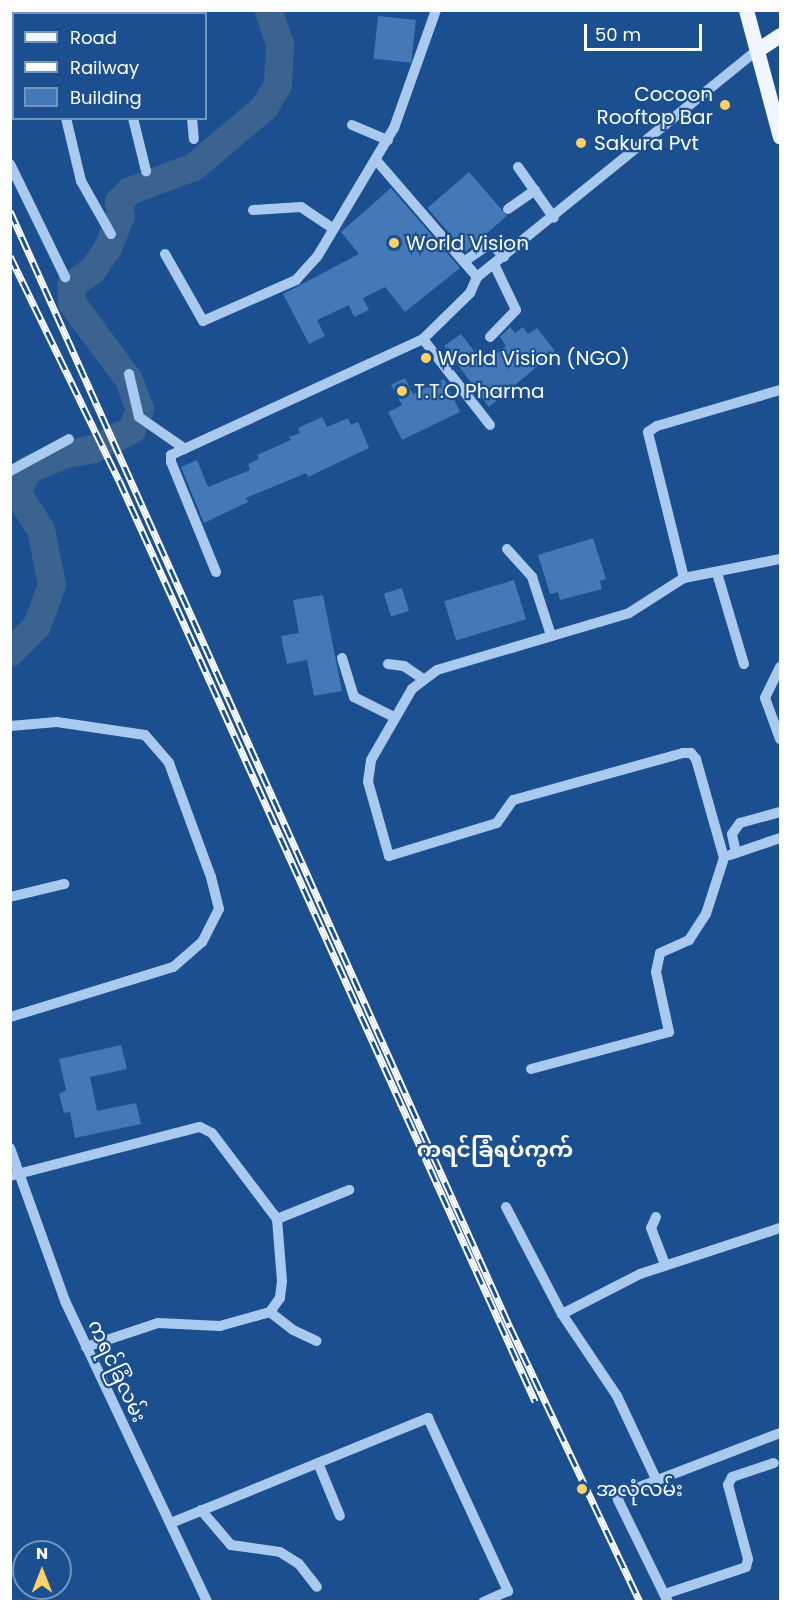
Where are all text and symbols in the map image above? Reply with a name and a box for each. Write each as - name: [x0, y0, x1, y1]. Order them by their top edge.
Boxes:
- legend: [12, 12, 207, 120]
- scale bar: [587, 12, 706, 50]
- text: 50 m: [595, 22, 641, 47]
- text: Road: [70, 25, 117, 50]
- text: Railway: [70, 55, 139, 80]
- place label: Cocoon Rooftop Bar: [596, 82, 713, 129]
- text: Building: [70, 85, 142, 110]
- marker: Cocoon Rooftop Bar: [718, 98, 732, 112]
- place label: Sakura Pvt: [594, 131, 699, 155]
- marker: Sakura Pvt: [572, 134, 590, 152]
- place label: World Vision: [406, 231, 529, 255]
- marker: World Vision: [387, 236, 401, 250]
- place label: World Vision (NGO): [438, 346, 630, 370]
- marker: World Vision (NGO): [419, 351, 433, 365]
- place label: T.T.O Pharma: [414, 379, 545, 403]
- marker: T.T.O Pharma: [395, 384, 409, 398]
- district label: ကရင်ခြံရပ်ကွက်: [417, 1137, 573, 1163]
- street label: ကရင်ခြံလမ်း: [83, 1316, 151, 1426]
- place label: အလုံလမ်း: [596, 1477, 683, 1501]
- marker: အလုံလမ်း: [573, 1480, 591, 1498]
- north arrow: [12, 1540, 72, 1600]
- text: N: [36, 1542, 48, 1565]

